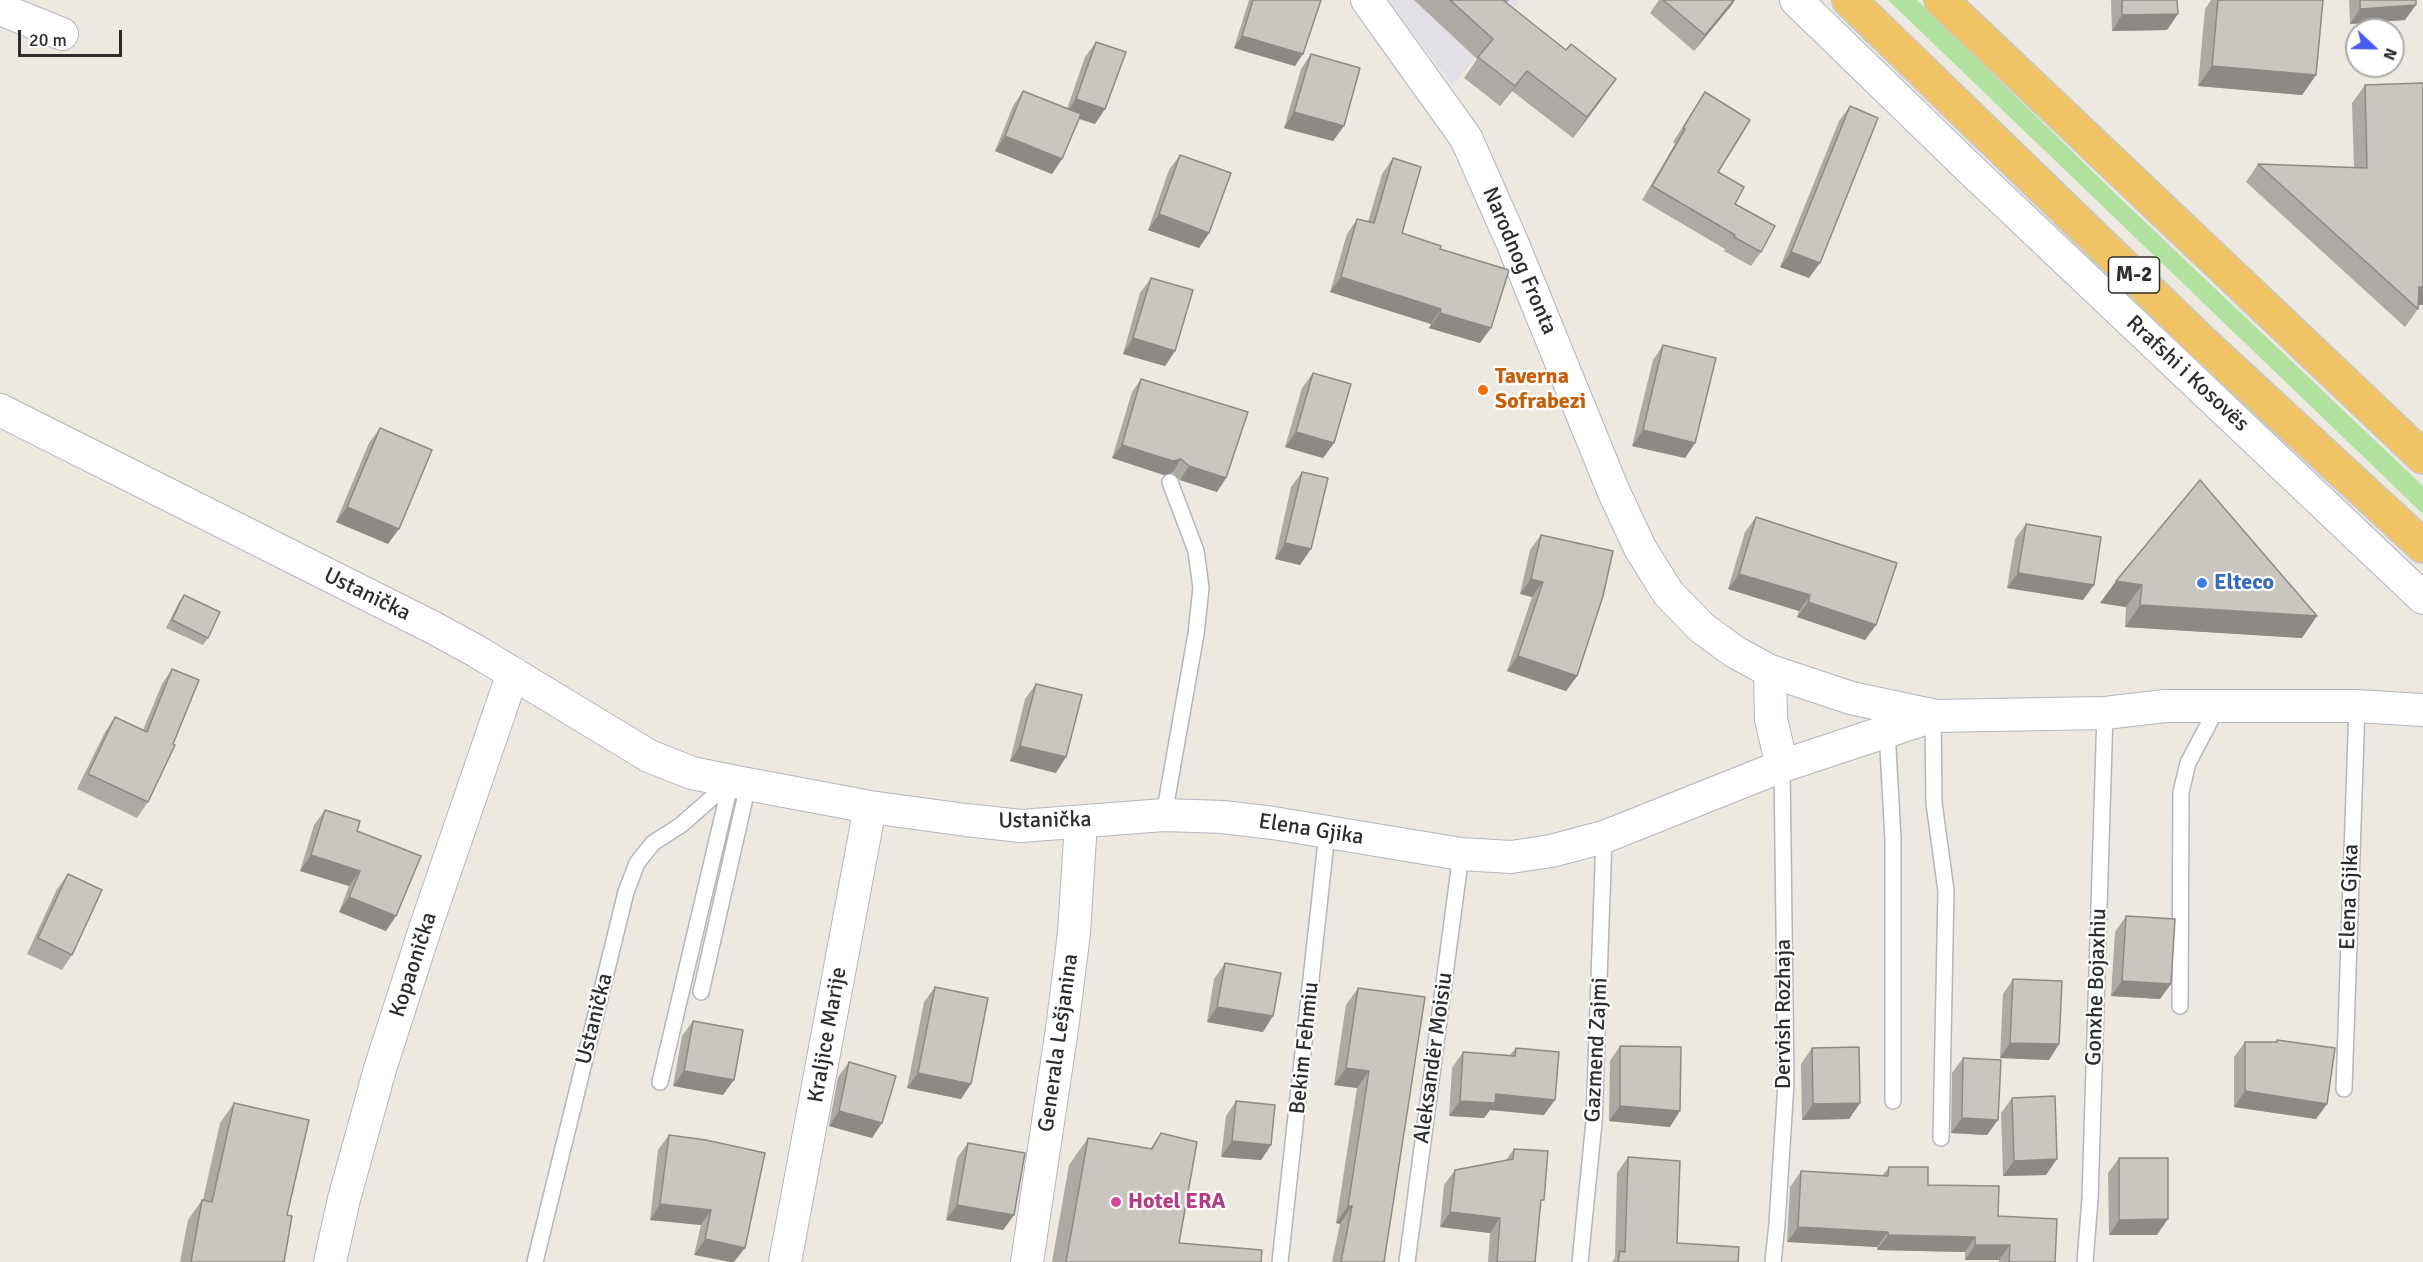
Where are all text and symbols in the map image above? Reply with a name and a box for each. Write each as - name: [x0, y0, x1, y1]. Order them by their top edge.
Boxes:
- scale bar: [21, 18, 124, 56]
- north arrow: [2345, 18, 2405, 78]
- text: 20 m: [29, 29, 67, 51]
- text: N: [2378, 45, 2401, 63]
- street label: Narodnog Fronta: [1476, 183, 1562, 339]
- road number: M-2: [2108, 257, 2160, 293]
- street label: Rrafshi i Kosovës: [2120, 310, 2254, 438]
- place label: Taverna Sofrabezi: [1495, 364, 1586, 416]
- marker: Taverna Sofrabezi: [1476, 383, 1490, 397]
- street label: Ustanička: [319, 563, 415, 627]
- place label: Elteco: [2214, 570, 2274, 596]
- marker: Elteco: [2195, 576, 2209, 590]
- street label: Ustanička: [998, 807, 1092, 835]
- street label: Elena Gjika: [1257, 809, 1365, 851]
- street label: Elena Gjika: [2335, 844, 2365, 950]
- street label: Gonxhe Bojaxhiu: [2081, 908, 2113, 1066]
- street label: Kopaonička: [385, 909, 443, 1021]
- street label: Dervish Rozhaja: [1771, 939, 1797, 1089]
- street label: Generala Lešjanina: [1033, 952, 1085, 1134]
- street label: Kraljice Marije: [803, 965, 853, 1105]
- street label: Ustanička: [571, 971, 619, 1067]
- street label: Aleksandër Moisiu: [1409, 971, 1459, 1145]
- street label: Gazmend Zajmi: [1580, 977, 1614, 1123]
- street label: Bekim Fehmiu: [1285, 981, 1325, 1115]
- place label: Hotel ERA: [1128, 1189, 1225, 1215]
- marker: Hotel ERA: [1109, 1195, 1123, 1209]

